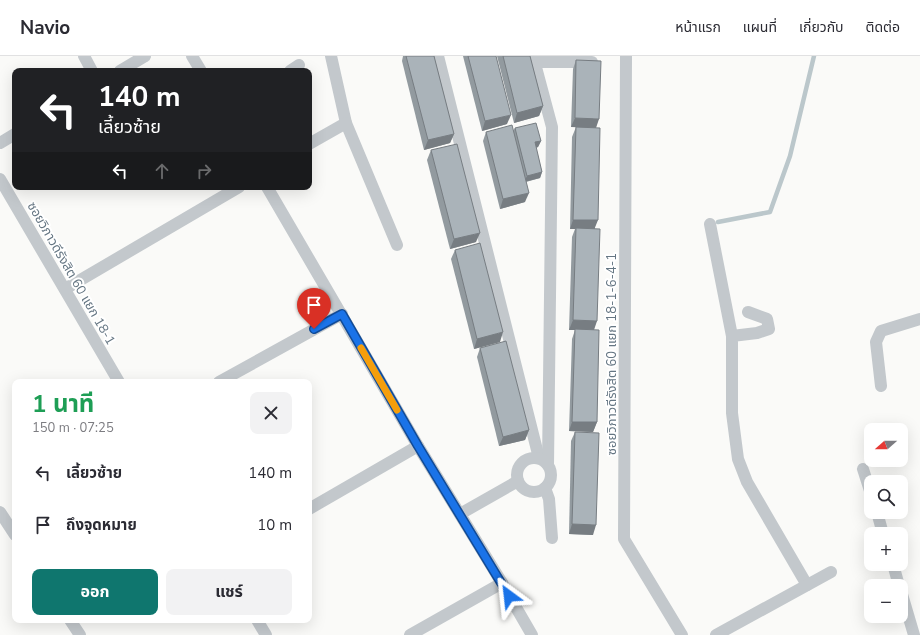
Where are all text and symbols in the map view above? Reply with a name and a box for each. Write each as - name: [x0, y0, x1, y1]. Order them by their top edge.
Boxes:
- text: Navio: [20, 15, 70, 41]
- text: หน้าแรก: [675, 18, 721, 37]
- text: แผนที่: [743, 18, 777, 37]
- text: เกี่ยวกับ: [799, 18, 844, 37]
- text: ติดต่อ: [866, 18, 900, 37]
- text: 140 m: [98, 78, 181, 116]
- icon: left: [32, 84, 84, 136]
- text: เลี้ยวซ้าย: [98, 115, 161, 139]
- icon: left: [109, 160, 131, 182]
- icon: ahead: [151, 160, 173, 182]
- icon: right: [193, 160, 215, 182]
- street label: ซอยวิภาวดีรังสิต 60 แยก 18-1: [23, 199, 120, 348]
- street label: ซอยวิภาวดีรังสิต 60 แยก 18-1-6-4-1: [603, 253, 621, 455]
- pin: [297, 288, 331, 329]
- icon: arrive: [303, 294, 325, 316]
- text: 1 นาที: [32, 388, 94, 420]
- button: close: [250, 392, 292, 434]
- text: 150 m · 07:25: [32, 419, 114, 437]
- north arrow: [864, 423, 908, 467]
- map controls: [864, 423, 908, 623]
- icon: left: [32, 462, 54, 484]
- text: เลี้ยวซ้าย: [66, 463, 122, 483]
- text: 140 m: [248, 463, 292, 483]
- button: search: [864, 475, 908, 519]
- icon: arrive: [32, 514, 54, 536]
- text: ถึงจุดหมาย: [66, 515, 137, 535]
- text: 10 m: [257, 515, 292, 535]
- button: +: [864, 527, 908, 571]
- button: ออก: [32, 569, 158, 615]
- button: แชร์: [166, 569, 292, 615]
- position arrow: [488, 575, 530, 617]
- button: −: [864, 579, 908, 623]

